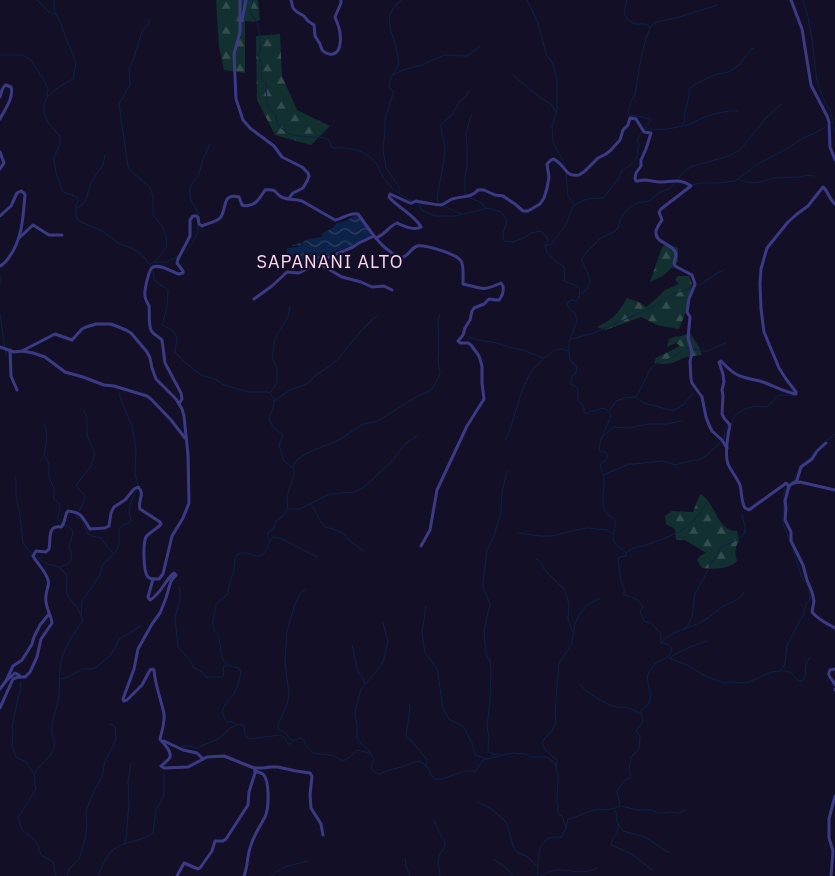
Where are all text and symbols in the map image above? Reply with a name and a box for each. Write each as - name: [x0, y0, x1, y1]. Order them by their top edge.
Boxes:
- district label: SAPANANI ALTO: [256, 250, 404, 273]

